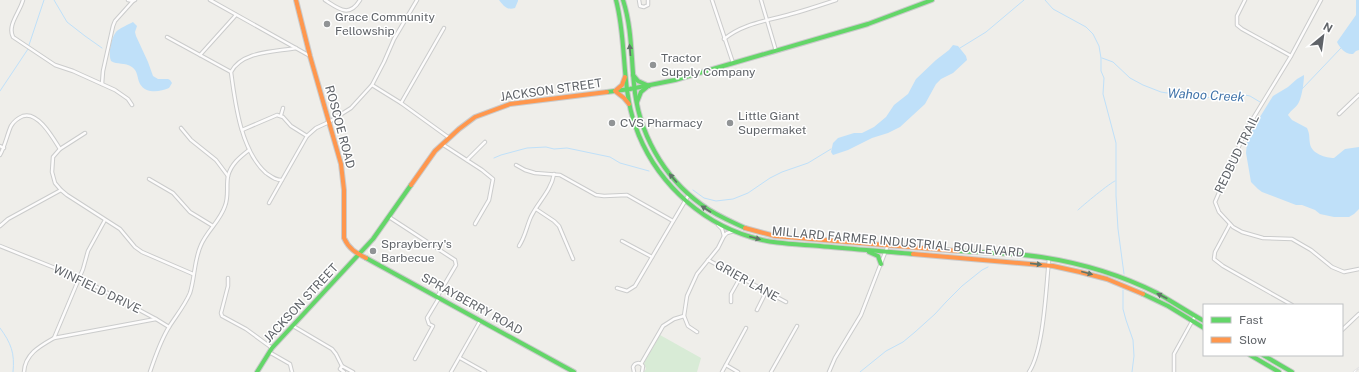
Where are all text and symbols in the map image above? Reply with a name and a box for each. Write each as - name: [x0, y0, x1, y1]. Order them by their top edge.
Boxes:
- place label: Grace Community Fellowship: [335, 10, 435, 38]
- north arrow: [1303, 16, 1343, 56]
- marker: Grace Community Fellowship: [322, 19, 332, 29]
- text: N: [1321, 20, 1335, 35]
- one-way arrow: [627, 44, 634, 56]
- place label: Tractor Supply Company: [661, 51, 756, 79]
- marker: Tractor Supply Company: [648, 60, 658, 70]
- street label: JACKSON STREET: [499, 76, 603, 104]
- street label: ROSCOE ROAD: [322, 84, 358, 170]
- water label: Wahoo Creek: [1167, 85, 1245, 105]
- place label: Little Giant Supermaket: [738, 109, 807, 137]
- street label: REDBUD TRAIL: [1212, 112, 1262, 196]
- place label: CVS Pharmacy: [620, 116, 703, 130]
- marker: CVS Pharmacy: [607, 118, 617, 128]
- marker: Little Giant Supermaket: [725, 118, 735, 128]
- one-way arrow: [668, 173, 677, 184]
- one-way arrow: [701, 205, 711, 213]
- street label: MILLARD FARMER INDUSTRIAL BOULEVARD: [771, 224, 1025, 260]
- one-way arrow: [749, 236, 762, 242]
- place label: Sprayberry's Barbecue: [381, 237, 452, 265]
- marker: Sprayberry's Barbecue: [368, 246, 378, 256]
- street label: GRIER LANE: [713, 258, 781, 304]
- street label: JACKSON STREET: [261, 261, 341, 345]
- one-way arrow: [1030, 261, 1042, 267]
- street label: WINFIELD DRIVE: [51, 262, 143, 316]
- street label: SPRAYBERRY ROAD: [419, 270, 525, 338]
- one-way arrow: [1080, 271, 1093, 277]
- one-way arrow: [1157, 293, 1168, 300]
- legend: [1203, 304, 1343, 356]
- text: Fast: [1239, 313, 1264, 327]
- text: Slow: [1239, 333, 1267, 347]

